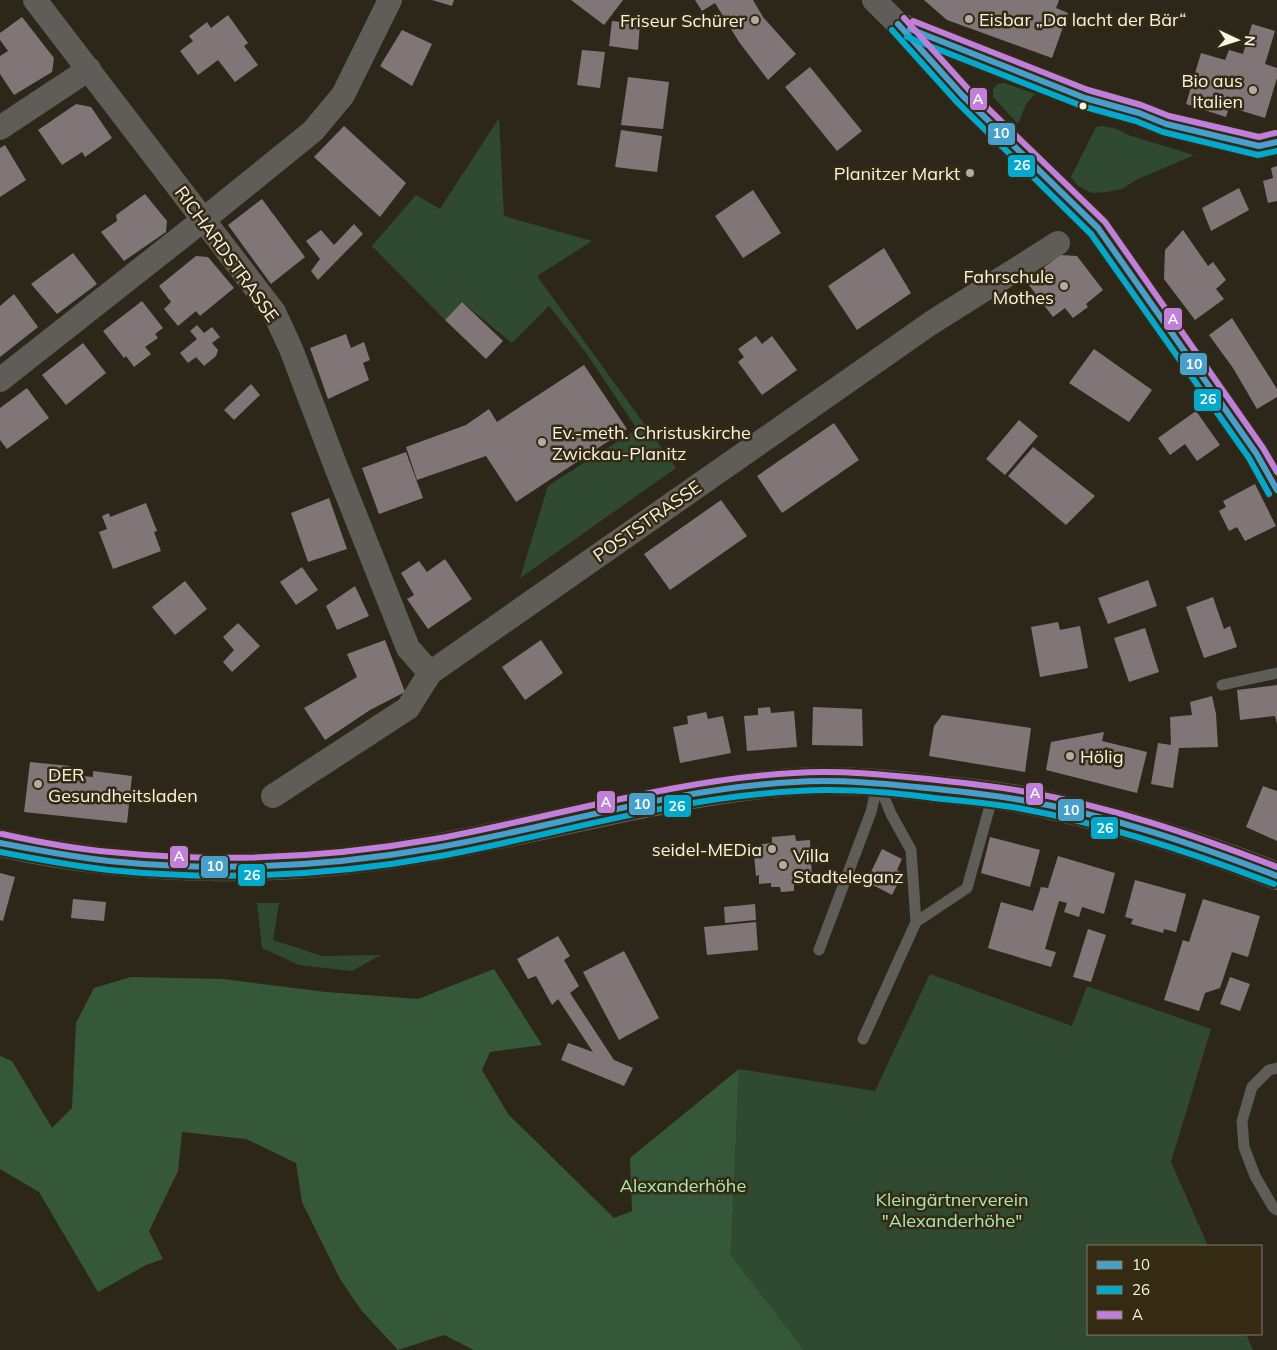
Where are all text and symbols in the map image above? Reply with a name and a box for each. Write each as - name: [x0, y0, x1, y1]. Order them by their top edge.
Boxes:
- place label: Eisbar „Da lacht der Bär“: [979, 8, 1186, 31]
- place label: Friseur Schürer: [620, 9, 745, 32]
- marker: Eisbar „Da lacht der Bär“: [963, 13, 975, 25]
- marker: Friseur Schürer: [749, 14, 761, 26]
- north arrow: [1212, 15, 1262, 65]
- text: N: [1241, 35, 1259, 47]
- place label: Bio aus Italien: [1181, 69, 1243, 113]
- marker: Bio aus Italien: [1247, 84, 1259, 96]
- line badge: A: [969, 87, 988, 111]
- text: A: [973, 90, 984, 108]
- unlabelled marker: [1078, 101, 1088, 111]
- line badge: 10: [987, 122, 1016, 146]
- text: 10: [993, 124, 1009, 142]
- line badge: 26: [1007, 154, 1036, 178]
- text: 26: [1014, 156, 1030, 174]
- place label: Planitzer Markt: [834, 162, 960, 185]
- marker: Planitzer Markt: [964, 167, 976, 179]
- street label: RICHARDSTRASSE: [170, 181, 284, 327]
- place label: Fahrschule Mothes: [964, 265, 1054, 309]
- marker: Fahrschule Mothes: [1058, 280, 1070, 292]
- line badge: A: [1163, 307, 1183, 331]
- text: A: [1168, 310, 1179, 328]
- line badge: 10: [1179, 352, 1208, 376]
- text: 10: [1186, 355, 1202, 373]
- line badge: 26: [1193, 388, 1222, 412]
- text: 26: [1200, 390, 1216, 408]
- place label: Ev.-meth. Christuskirche Zwickau-Planitz: [552, 421, 751, 465]
- marker: Ev.-meth. Christuskirche Zwickau-Planitz: [536, 436, 548, 448]
- street label: POSTSTRASSE: [588, 475, 706, 567]
- place label: Hölig: [1080, 745, 1124, 768]
- marker: Hölig: [1064, 750, 1076, 762]
- place label: DER Gesundheitsladen: [48, 763, 198, 807]
- marker: DER Gesundheitsladen: [32, 778, 44, 790]
- line badge: A: [1025, 782, 1044, 806]
- text: A: [1030, 784, 1041, 802]
- line badge: A: [596, 790, 616, 814]
- line badge: 10: [628, 792, 656, 816]
- text: A: [601, 793, 612, 811]
- line badge: 26: [663, 794, 692, 818]
- text: 10: [634, 795, 650, 813]
- text: 26: [669, 797, 685, 815]
- line badge: 10: [1057, 798, 1085, 822]
- text: 10: [1063, 801, 1079, 819]
- line badge: 26: [1090, 816, 1119, 840]
- text: 26: [1097, 819, 1113, 837]
- place label: seidel-MEDia: [652, 838, 762, 861]
- marker: seidel-MEDia: [766, 843, 778, 855]
- place label: Villa Stadteleganz: [793, 844, 904, 888]
- line badge: A: [169, 845, 189, 869]
- text: A: [174, 847, 185, 865]
- line badge: 10: [200, 855, 229, 879]
- text: 10: [207, 857, 223, 875]
- marker: Villa Stadteleganz: [777, 859, 789, 871]
- line badge: 26: [237, 863, 266, 887]
- text: 26: [244, 866, 260, 884]
- park label: Alexanderhöhe: [620, 1174, 746, 1197]
- park label: Kleingärtnerverein "Alexanderhöhe": [876, 1188, 1028, 1232]
- legend: [1087, 1245, 1262, 1335]
- text: 10: [1132, 1255, 1150, 1274]
- text: 26: [1132, 1280, 1150, 1299]
- text: A: [1132, 1305, 1143, 1324]

